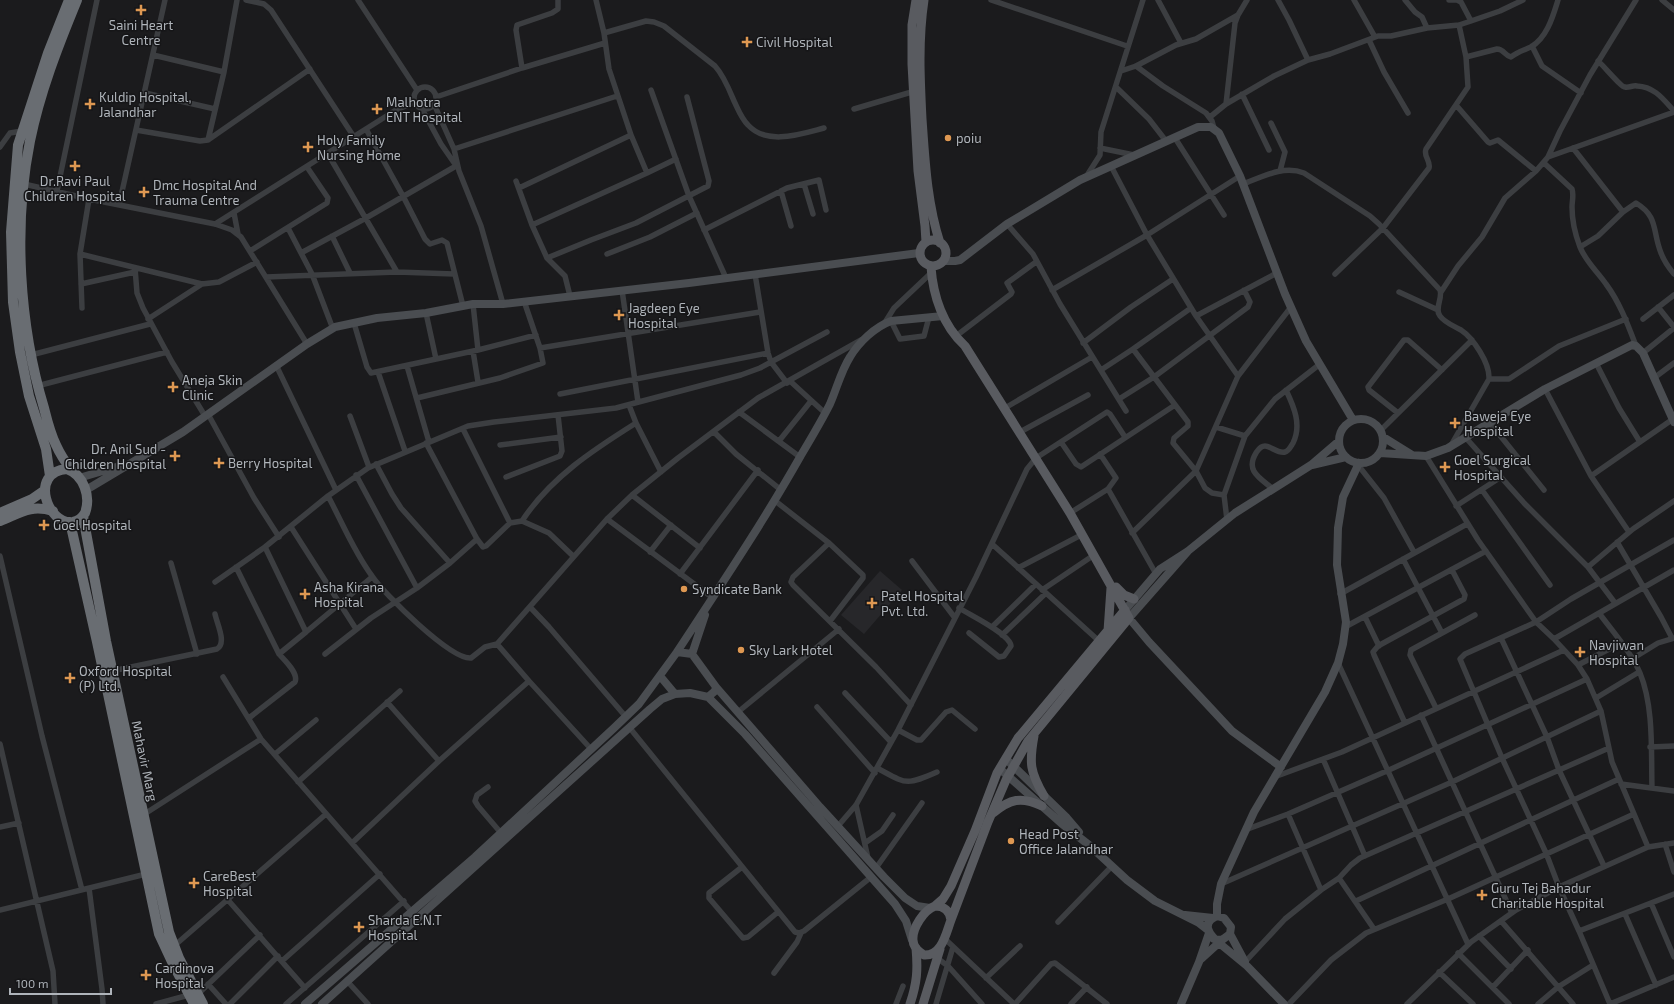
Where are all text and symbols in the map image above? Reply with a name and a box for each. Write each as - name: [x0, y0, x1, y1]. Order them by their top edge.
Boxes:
- marker: Saini Heart Centre: [135, 4, 147, 16]
- place label: Saini Heart Centre: [109, 17, 173, 48]
- place label: Civil Hospital: [756, 34, 833, 50]
- marker: Civil Hospital: [741, 36, 753, 48]
- place label: Kuldip Hospital, Jalandhar: [99, 89, 191, 120]
- place label: Malhotra ENT Hospital: [386, 94, 462, 125]
- marker: Kuldip Hospital, Jalandhar: [84, 98, 96, 110]
- marker: Malhotra ENT Hospital: [371, 103, 383, 115]
- place label: poiu: [956, 130, 982, 146]
- place label: Holy Family Nursing Home: [317, 132, 401, 163]
- marker: poiu: [943, 133, 953, 143]
- marker: Holy Family Nursing Home: [302, 141, 314, 153]
- marker: Dr.Ravi Paul Children Hospital: [69, 160, 81, 172]
- place label: Dr.Ravi Paul Children Hospital: [24, 173, 126, 204]
- place label: Dmc Hospital And Trauma Centre: [153, 177, 257, 208]
- marker: Dmc Hospital And Trauma Centre: [138, 186, 150, 198]
- place label: Jagdeep Eye Hospital: [628, 300, 700, 331]
- marker: Jagdeep Eye Hospital: [613, 309, 625, 321]
- place label: Aneja Skin Clinic: [182, 372, 243, 403]
- marker: Aneja Skin Clinic: [167, 381, 179, 393]
- place label: Baweja Eye Hospital: [1464, 408, 1531, 439]
- marker: Baweja Eye Hospital: [1449, 417, 1461, 429]
- place label: Dr. Anil Sud - Children Hospital: [65, 441, 166, 472]
- marker: Dr. Anil Sud - Children Hospital: [169, 450, 181, 462]
- place label: Goel Surgical Hospital: [1454, 452, 1531, 483]
- place label: Berry Hospital: [228, 455, 312, 471]
- marker: Berry Hospital: [213, 457, 225, 469]
- marker: Goel Surgical Hospital: [1439, 461, 1451, 473]
- place label: Goel Hospital: [53, 517, 131, 533]
- marker: Goel Hospital: [38, 519, 50, 531]
- place label: Asha Kirana Hospital: [314, 579, 384, 610]
- place label: Syndicate Bank: [692, 581, 782, 597]
- marker: Syndicate Bank: [679, 584, 689, 594]
- marker: Asha Kirana Hospital: [299, 588, 311, 600]
- place label: Patel Hospital Pvt. Ltd.: [881, 588, 964, 619]
- marker: Patel Hospital Pvt. Ltd.: [866, 597, 878, 609]
- place label: Navjiwan Hospital: [1589, 637, 1644, 668]
- place label: Sky Lark Hotel: [749, 642, 833, 658]
- marker: Sky Lark Hotel: [736, 645, 746, 655]
- marker: Navjiwan Hospital: [1574, 646, 1586, 658]
- place label: Oxford Hospital (P) Ltd.: [79, 663, 172, 694]
- marker: Oxford Hospital (P) Ltd.: [64, 672, 76, 684]
- street label: Mahavir Marg: [129, 719, 161, 803]
- place label: Head Post Office Jalandhar: [1019, 826, 1113, 857]
- marker: Head Post Office Jalandhar: [1006, 836, 1016, 846]
- place label: CareBest Hospital: [203, 868, 256, 899]
- marker: CareBest Hospital: [188, 877, 200, 889]
- place label: Guru Tej Bahadur Charitable Hospital: [1491, 880, 1604, 911]
- marker: Guru Tej Bahadur Charitable Hospital: [1476, 889, 1488, 901]
- place label: Sharda E.N.T Hospital: [368, 912, 442, 943]
- marker: Sharda E.N.T Hospital: [353, 921, 365, 933]
- place label: Cardinova Hospital: [155, 960, 214, 991]
- marker: Cardinova Hospital: [140, 969, 152, 981]
- scale bar: [10, 970, 111, 996]
- text: 100 m: [16, 976, 48, 990]

